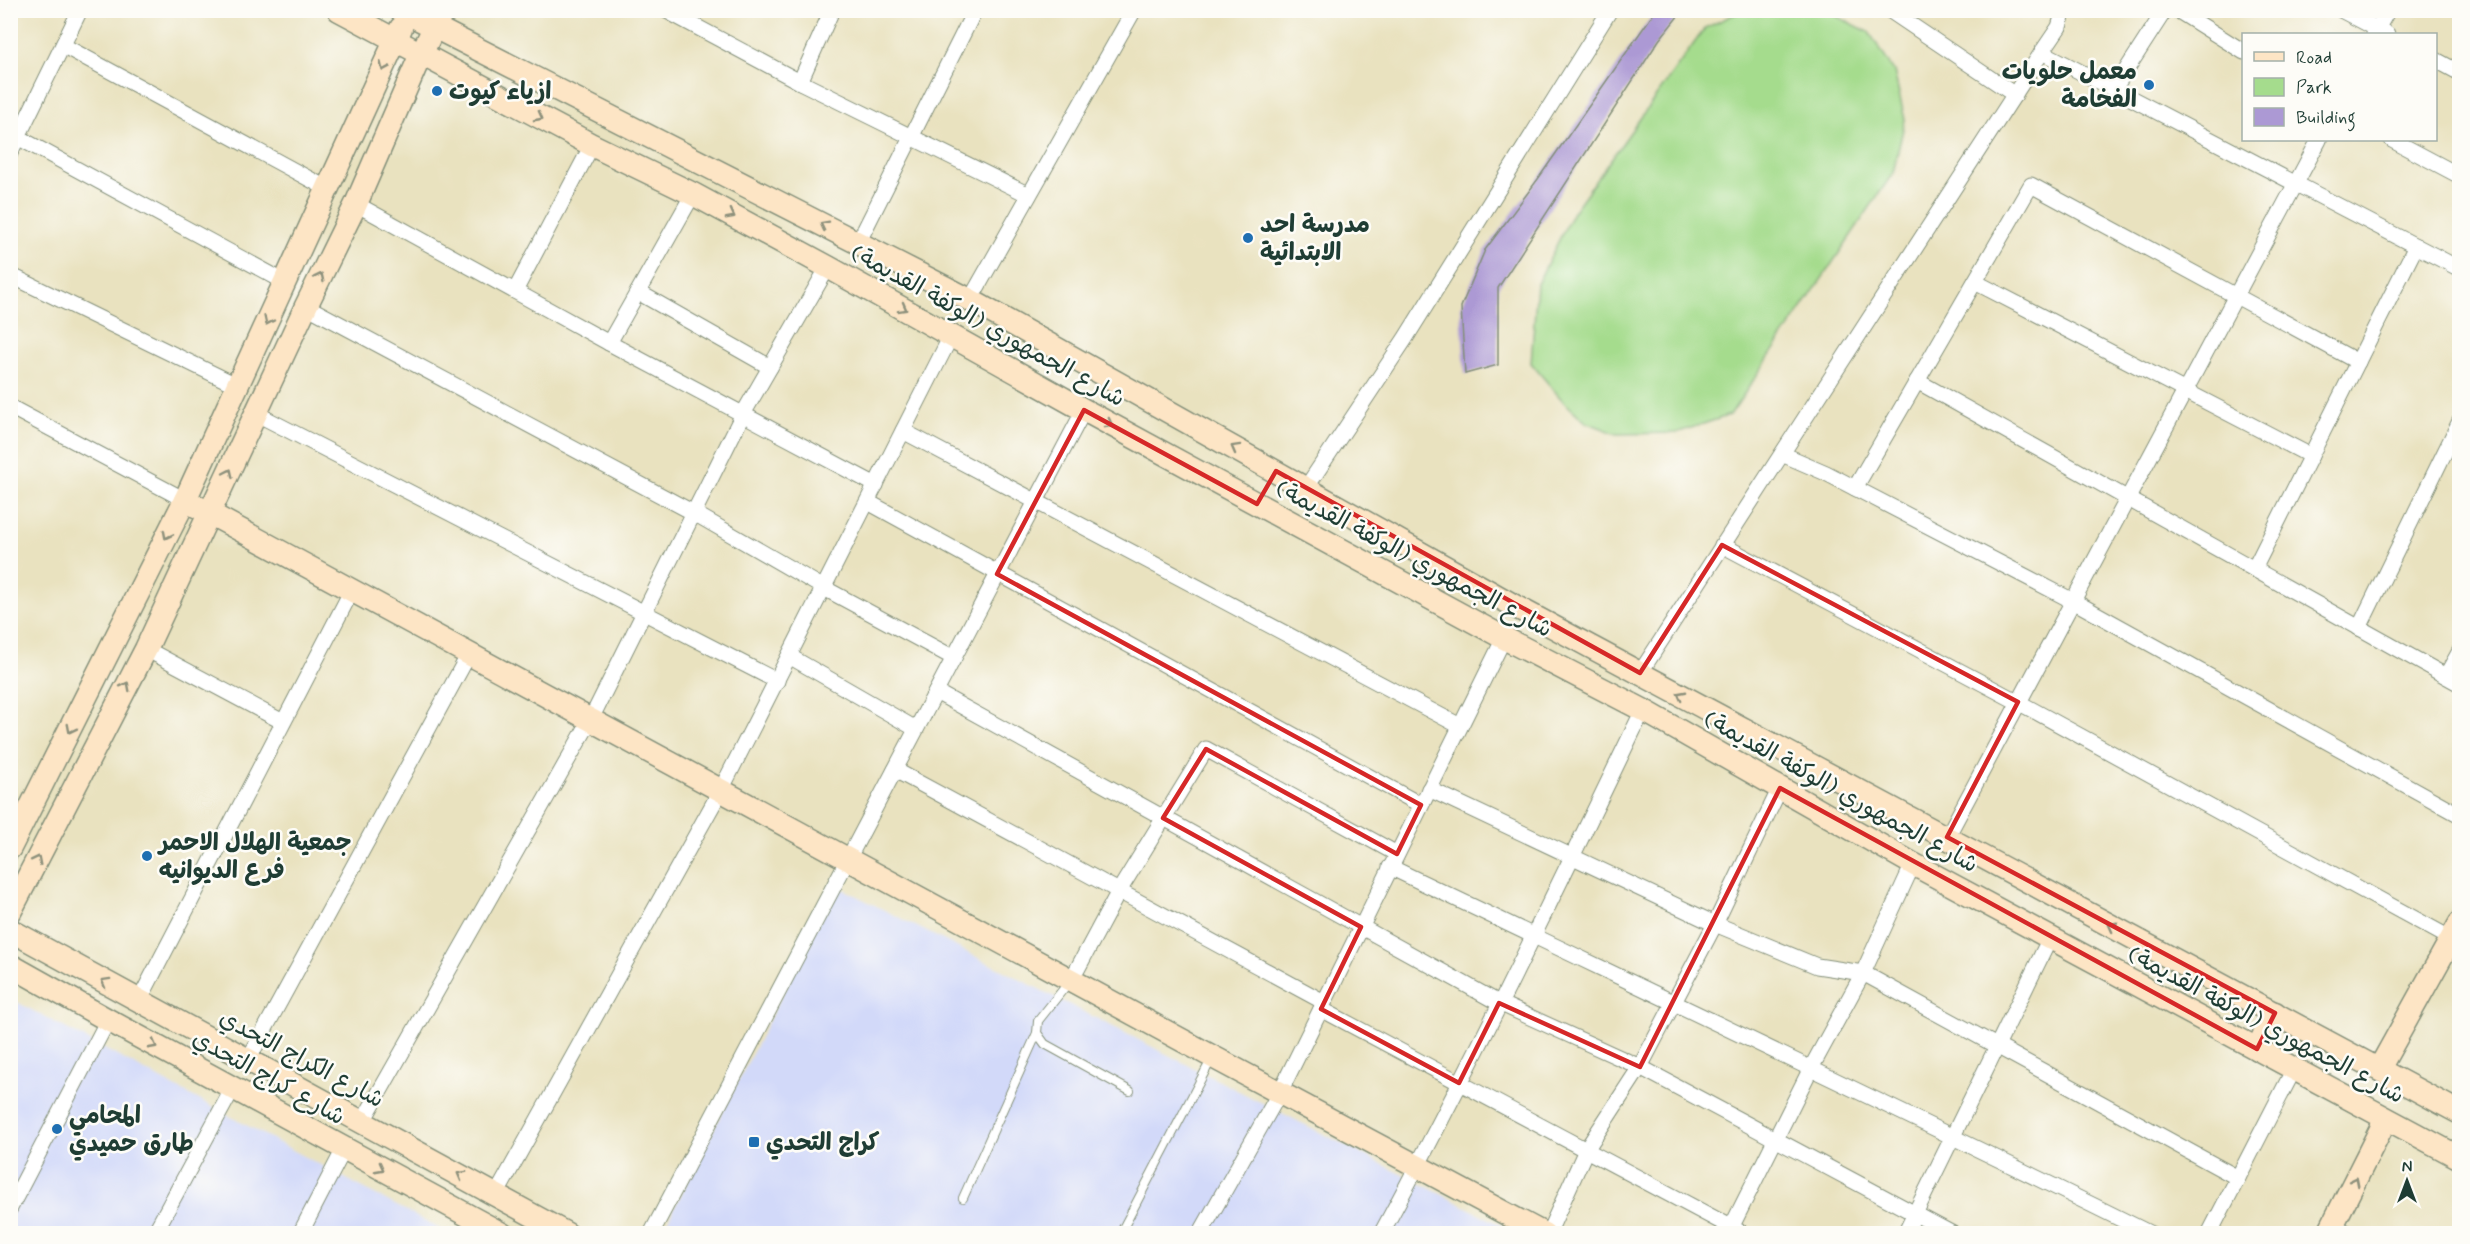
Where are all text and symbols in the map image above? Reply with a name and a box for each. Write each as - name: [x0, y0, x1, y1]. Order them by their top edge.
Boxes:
- legend: [2242, 33, 2437, 141]
- text: Road: [2296, 46, 2332, 70]
- place label: معمل حلويات الفخامة: [2002, 57, 2137, 116]
- one-way arrow: [379, 61, 391, 72]
- text: Park: [2296, 76, 2332, 100]
- place label: ازياء كيوت: [449, 77, 551, 108]
- marker: معمل حلويات الفخامة: [2142, 78, 2156, 92]
- marker: ازياء كيوت: [430, 84, 444, 98]
- text: Building: [2296, 106, 2356, 132]
- one-way arrow: [533, 110, 543, 121]
- one-way arrow: [725, 208, 736, 219]
- place label: مدرسة احد الابتدائية: [1260, 210, 1370, 269]
- one-way arrow: [819, 221, 830, 233]
- marker: مدرسة احد الابتدائية: [1241, 231, 1255, 245]
- street label: شارع الجمهوري (الوكفة القديمة): [844, 238, 1130, 415]
- one-way arrow: [313, 273, 324, 283]
- one-way arrow: [897, 300, 907, 312]
- one-way arrow: [263, 314, 275, 325]
- one-way arrow: [1103, 417, 1114, 428]
- one-way arrow: [1231, 444, 1241, 455]
- one-way arrow: [222, 468, 234, 479]
- street label: شارع الجمهوري (الوكفة القديمة): [1269, 473, 1557, 646]
- one-way arrow: [163, 529, 175, 540]
- one-way arrow: [119, 682, 131, 693]
- one-way arrow: [1677, 691, 1687, 702]
- street label: شارع الجمهوري (الوكفة القديمة): [1697, 704, 1983, 881]
- one-way arrow: [66, 722, 78, 733]
- place label: جمعية الهلال الاحمر فرع الديوانيه: [157, 828, 352, 887]
- marker: جمعية الهلال الاحمر فرع الديوانيه: [140, 849, 154, 863]
- one-way arrow: [30, 855, 41, 866]
- one-way arrow: [2108, 922, 2119, 933]
- street label: شارع الجمهوري (الوكفة القديمة): [2121, 939, 2409, 1112]
- one-way arrow: [100, 978, 111, 990]
- street label: شارع الكراج التحدي: [214, 1003, 389, 1116]
- street label: شارع كراج التحدي: [186, 1023, 350, 1133]
- one-way arrow: [147, 1038, 158, 1049]
- place label: المحامي طارق حميدي: [69, 1101, 194, 1161]
- marker: المحامي طارق حميدي: [50, 1122, 64, 1136]
- place label: كراج التحدي: [766, 1128, 880, 1160]
- marker: كراج التحدي: [747, 1135, 761, 1149]
- north arrow: [2377, 1151, 2437, 1211]
- text: N: [2402, 1157, 2412, 1178]
- one-way arrow: [374, 1161, 384, 1172]
- one-way arrow: [457, 1171, 467, 1182]
- one-way arrow: [2348, 1177, 2359, 1188]

